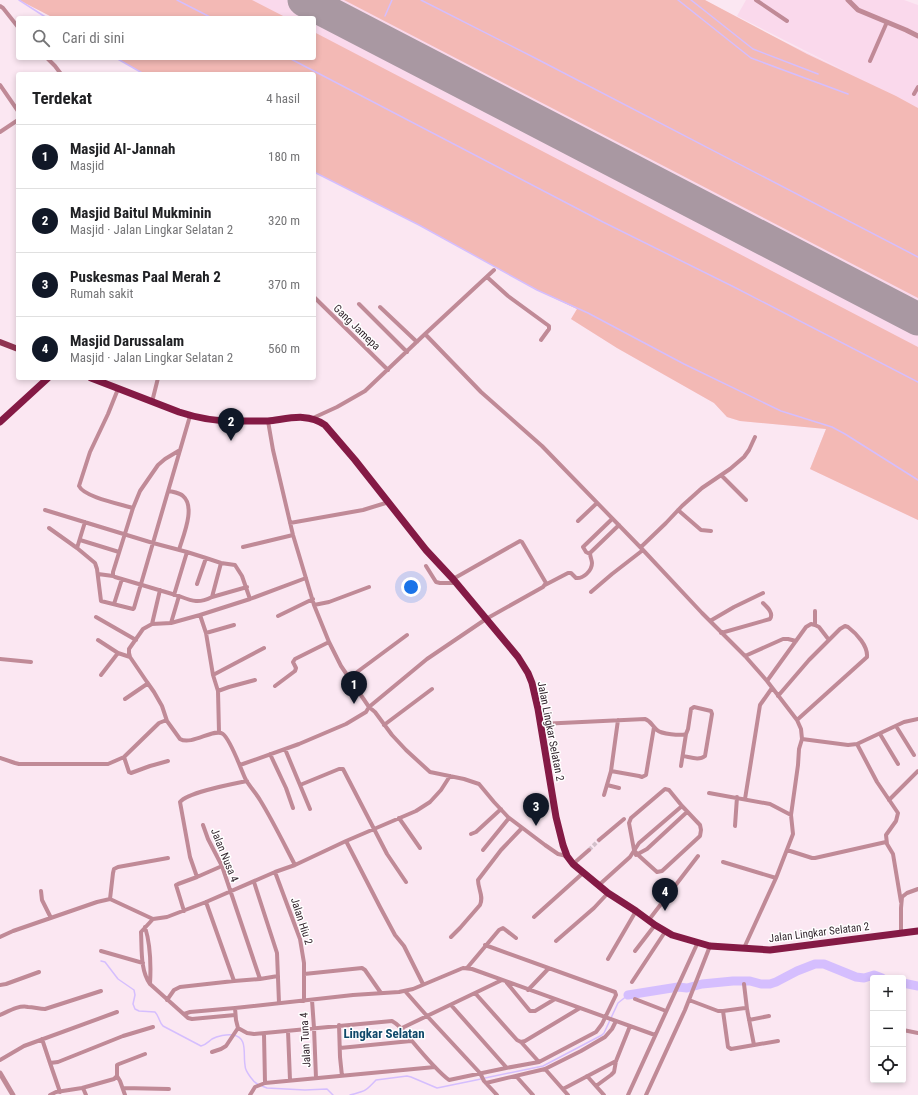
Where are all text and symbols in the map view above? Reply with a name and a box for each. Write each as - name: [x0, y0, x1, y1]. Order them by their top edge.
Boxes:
- search box: [16, 16, 316, 60]
- icon: search: [30, 27, 52, 49]
- text: Cari di sini: [62, 29, 124, 47]
- text: Terdekat: [32, 88, 92, 108]
- text: 4 hasil: [266, 91, 300, 106]
- text: Masjid Al-Jannah: [70, 140, 175, 158]
- text: 1: [42, 149, 48, 164]
- text: 180 m: [268, 149, 300, 164]
- text: Masjid: [70, 158, 104, 173]
- text: Masjid Baitul Mukminin: [70, 204, 211, 222]
- text: 2: [42, 213, 48, 228]
- text: 320 m: [268, 213, 300, 228]
- text: Masjid · Jalan Lingkar Selatan 2: [70, 222, 233, 237]
- text: Puskesmas Paal Merah 2: [70, 268, 221, 286]
- text: 3: [42, 277, 48, 292]
- text: 370 m: [268, 277, 300, 292]
- text: Rumah sakit: [70, 286, 133, 301]
- street label: Gang Jamepa: [331, 302, 383, 353]
- text: Masjid Darussalam: [70, 332, 184, 350]
- text: 4: [42, 341, 48, 356]
- text: 560 m: [268, 341, 300, 356]
- text: Masjid · Jalan Lingkar Selatan 2: [70, 350, 233, 365]
- pin: 2: [218, 408, 244, 441]
- your location: [401, 577, 421, 597]
- pin: 1: [341, 671, 367, 704]
- street label: Jalan Lingkar Selatan 2: [534, 680, 567, 782]
- pin: 3: [523, 793, 549, 826]
- street label: Jalan Nusa 4: [208, 827, 241, 884]
- pin: 4: [652, 878, 678, 911]
- street label: Jalan Hiu 2: [288, 896, 315, 946]
- street label: Jalan Lingkar Selatan 2: [768, 920, 870, 945]
- map controls: [870, 975, 906, 1083]
- button: +: [870, 975, 906, 1011]
- button: −: [870, 1011, 906, 1047]
- street label: Jalan Tuna 4: [298, 1012, 313, 1068]
- district label: Lingkar Selatan: [343, 1026, 425, 1041]
- button: locate: [870, 1047, 906, 1083]

